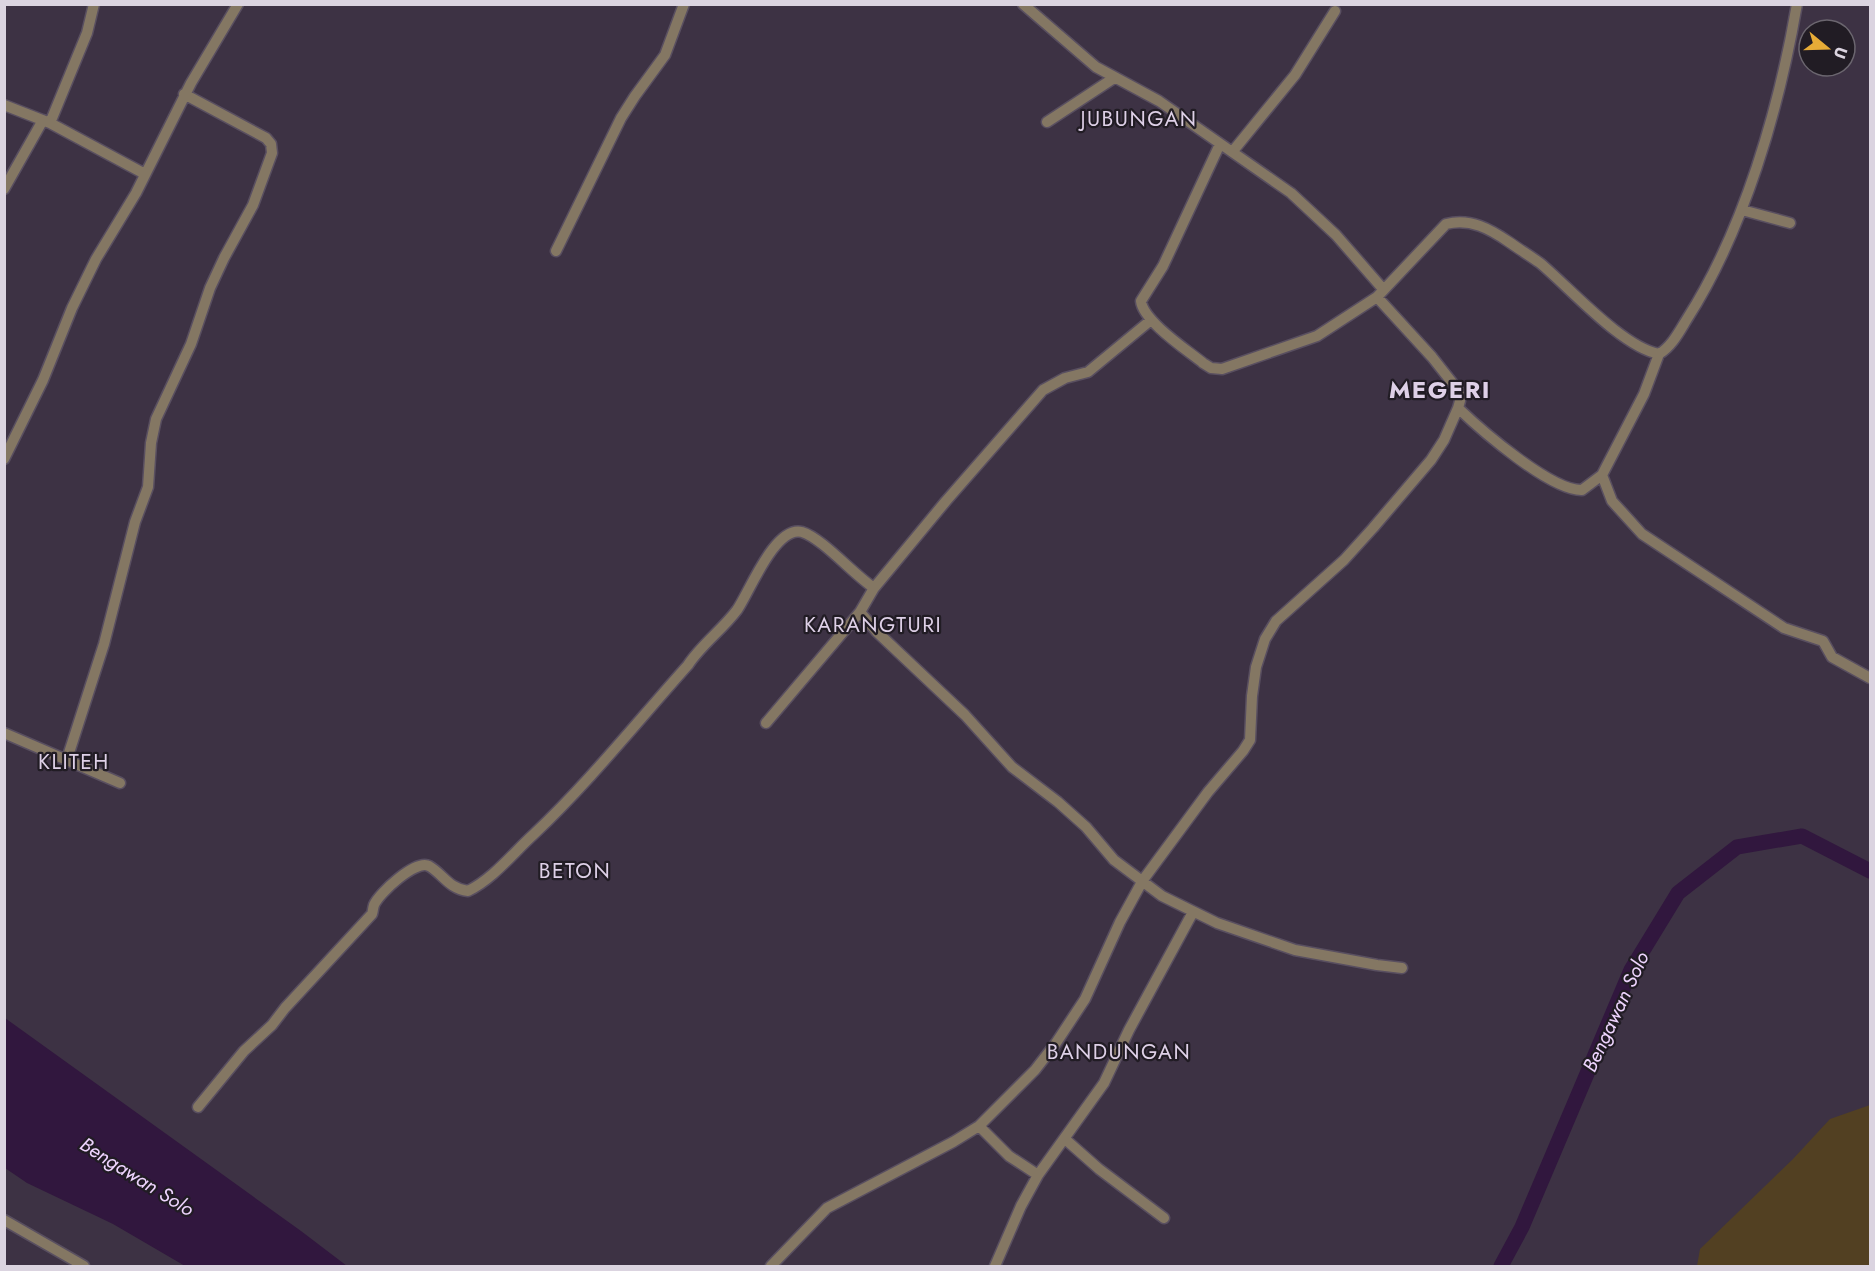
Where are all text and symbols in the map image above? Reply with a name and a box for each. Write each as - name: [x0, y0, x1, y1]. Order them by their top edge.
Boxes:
- north arrow: [1797, 18, 1857, 78]
- text: U: [1828, 44, 1853, 62]
- district label: JUBUNGAN: [1077, 104, 1198, 134]
- district label: MEGERI: [1389, 372, 1491, 407]
- district label: KARANGTURI: [804, 610, 942, 640]
- district label: KLITEH: [38, 747, 110, 777]
- district label: BETON: [539, 856, 611, 886]
- water label: Bengawan Solo: [1575, 947, 1657, 1077]
- district label: BANDUNGAN: [1047, 1037, 1191, 1067]
- water label: Bengawan Solo: [74, 1130, 200, 1224]

